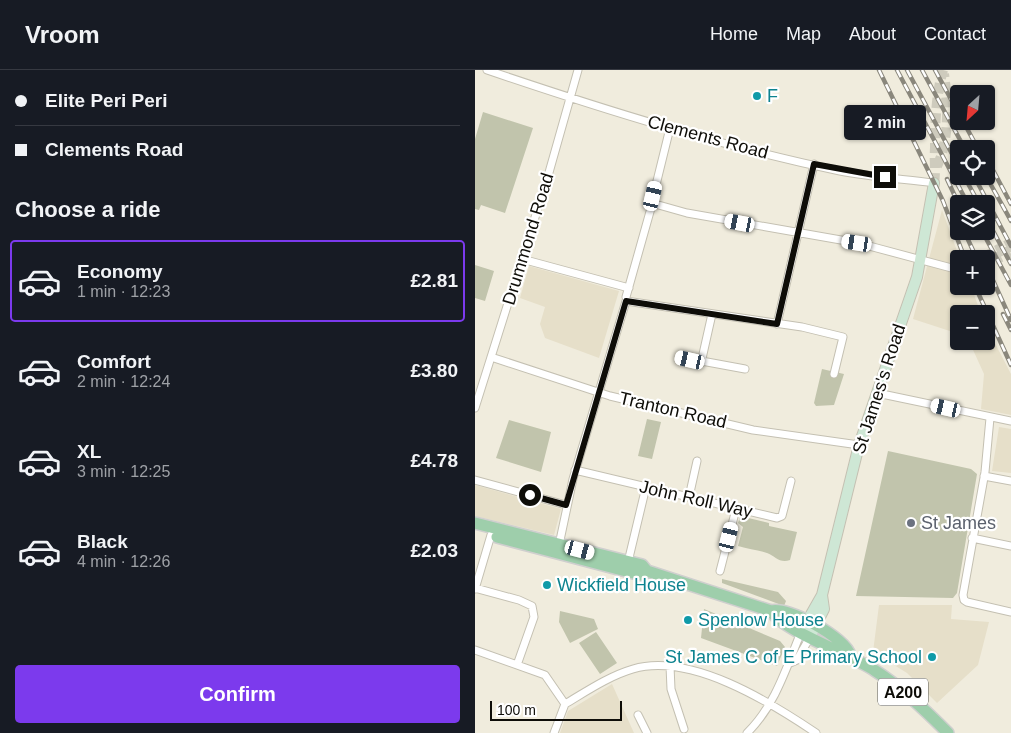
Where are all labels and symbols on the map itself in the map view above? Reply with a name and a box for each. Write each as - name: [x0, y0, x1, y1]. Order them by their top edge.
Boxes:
- north arrow: [950, 85, 995, 130]
- place label: F: [767, 86, 778, 106]
- marker: F: [751, 90, 763, 102]
- callout: 2 min: [844, 104, 926, 140]
- street label: Clements Road: [645, 111, 771, 163]
- route end: [874, 166, 896, 188]
- street label: Drummond Road: [498, 171, 558, 307]
- car: [642, 180, 663, 212]
- car: [723, 213, 756, 233]
- car: [841, 233, 872, 253]
- street label: St James's Road: [849, 321, 909, 457]
- car: [673, 349, 706, 371]
- street label: Tranton Road: [617, 388, 729, 432]
- car: [929, 397, 962, 419]
- street label: John Roll Way: [638, 476, 754, 522]
- route start: [519, 484, 541, 506]
- place label: St James: [921, 513, 996, 533]
- marker: St James: [905, 517, 917, 529]
- car: [718, 521, 739, 553]
- car: [563, 539, 596, 561]
- place label: Wickfield House: [557, 575, 686, 595]
- marker: Wickfield House: [541, 579, 553, 591]
- place label: Spenlow House: [698, 610, 824, 630]
- marker: Spenlow House: [682, 614, 694, 626]
- place label: St James C of E Primary School: [665, 647, 922, 667]
- marker: St James C of E Primary School: [926, 651, 938, 663]
- road number: A200: [878, 678, 928, 706]
- scale bar: [490, 698, 623, 721]

